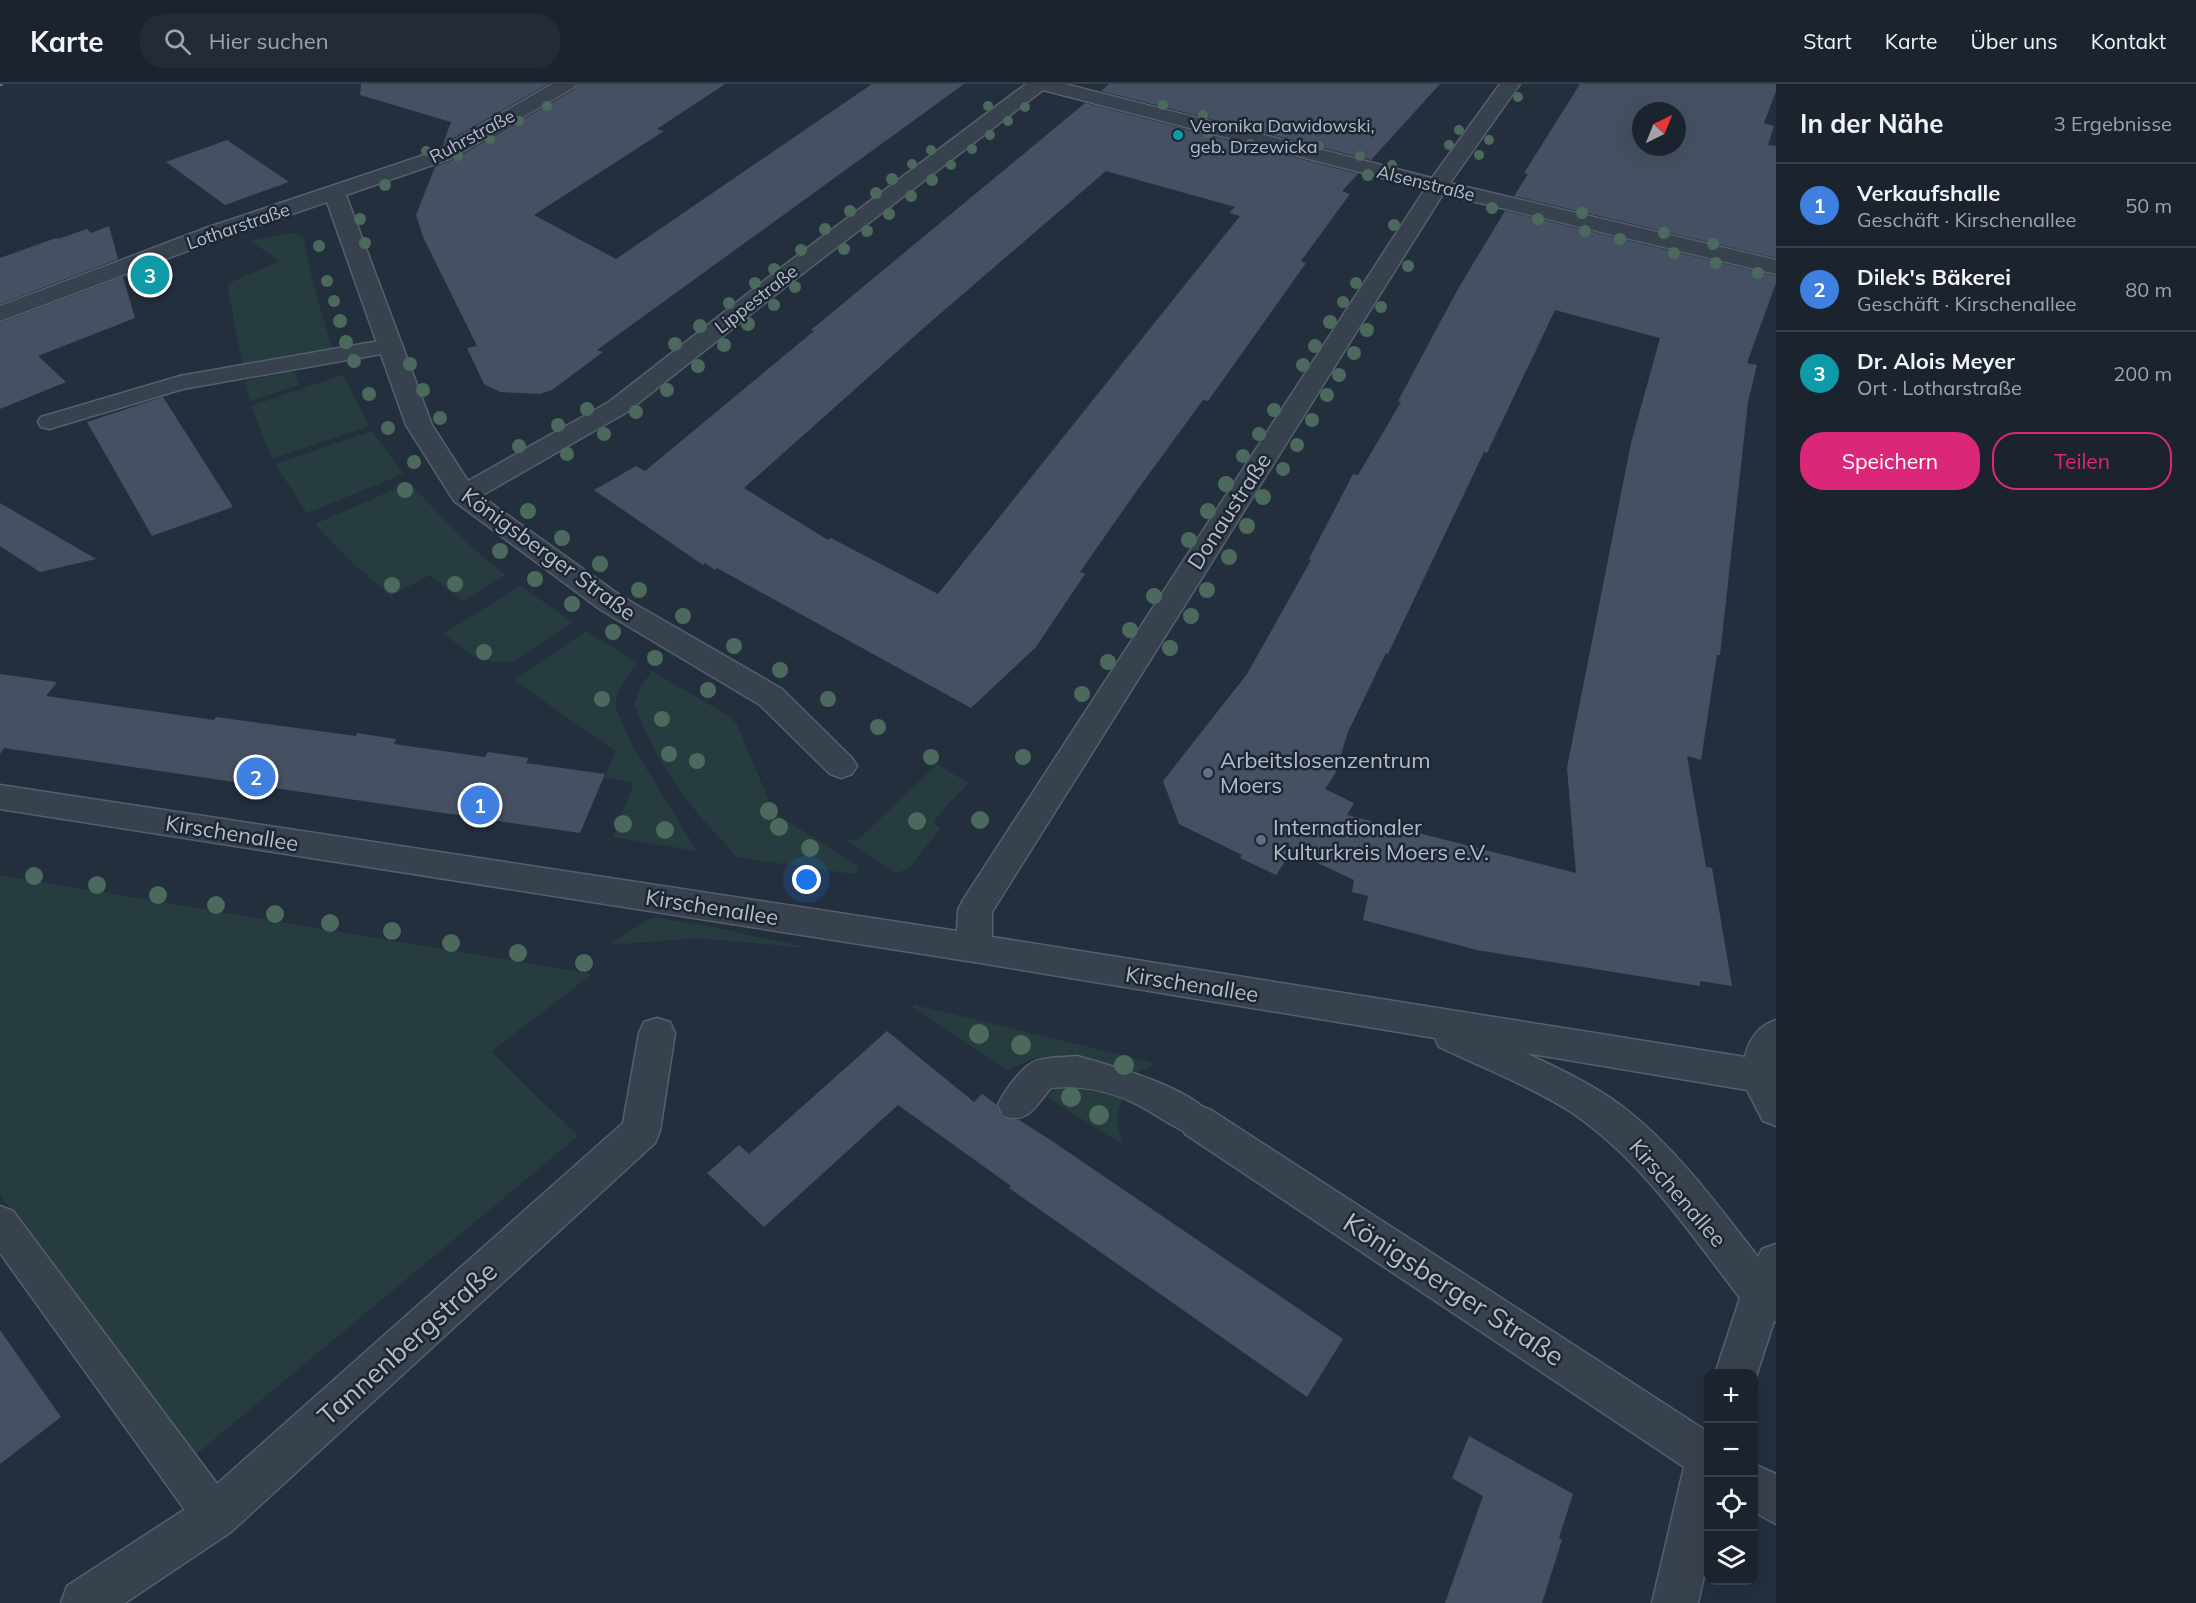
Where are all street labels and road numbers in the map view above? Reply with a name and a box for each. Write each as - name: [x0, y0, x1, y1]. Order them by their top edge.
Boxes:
- street label: Ruhrstraße: [425, 104, 519, 168]
- street label: Alsenstraße: [1375, 160, 1477, 206]
- street label: Lotharstraße: [183, 198, 293, 254]
- street label: Lippestraße: [710, 259, 802, 339]
- street label: Donaustraße: [1181, 447, 1277, 575]
- street label: Königsberger Straße: [456, 481, 642, 627]
- street label: Kirschenallee: [164, 809, 300, 857]
- street label: Kirschenallee: [644, 883, 780, 931]
- street label: Kirschenallee: [1124, 960, 1260, 1008]
- street label: Kirschenallee: [1623, 1133, 1733, 1253]
- street label: Königsberger Straße: [1337, 1205, 1571, 1373]
- street label: Tannenbergstraße: [310, 1253, 504, 1433]

